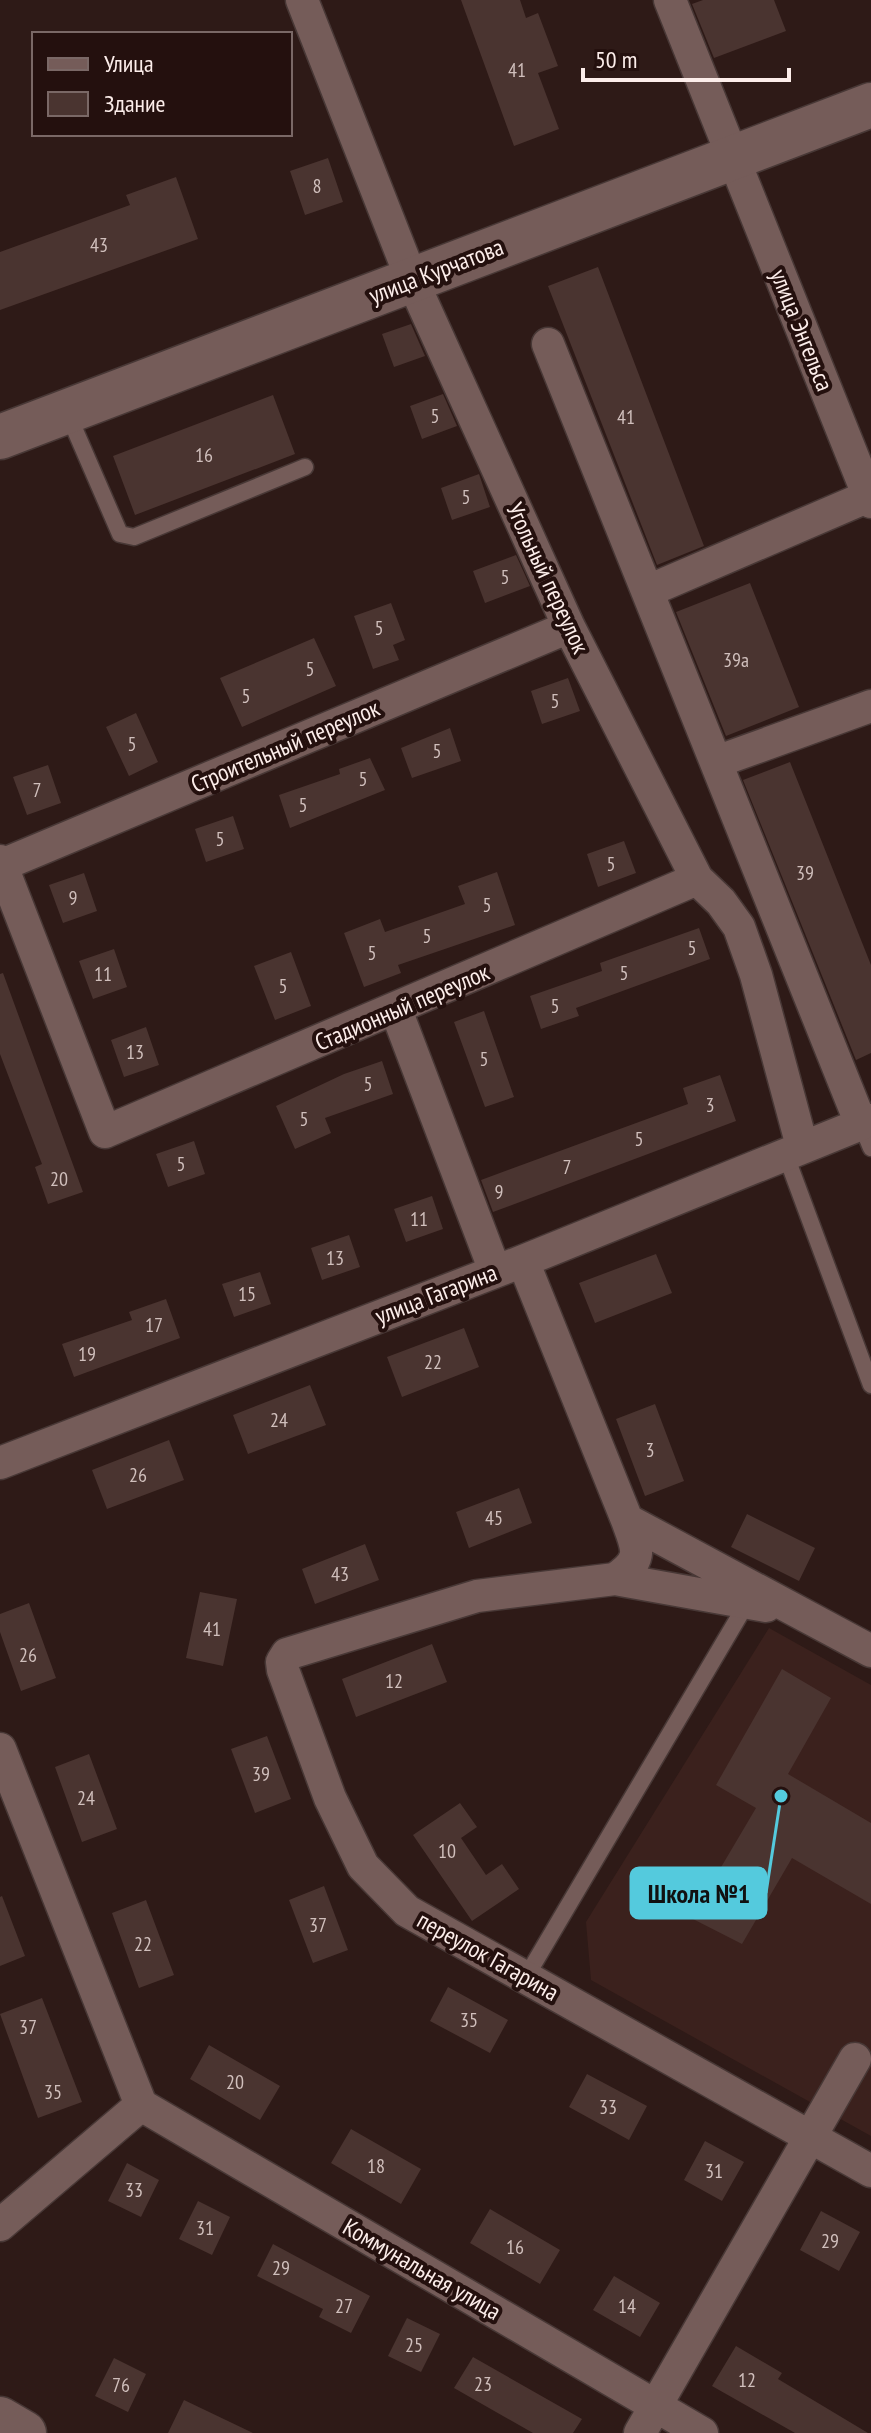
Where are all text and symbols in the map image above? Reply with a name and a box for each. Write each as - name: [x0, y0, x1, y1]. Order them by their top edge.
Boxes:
- legend: [32, 32, 292, 136]
- scale bar: [583, 32, 789, 82]
- text: 50 m: [595, 44, 637, 75]
- text: Улица: [104, 48, 154, 79]
- house number: 41: [508, 57, 526, 83]
- text: Здание: [104, 88, 165, 119]
- house number: 8: [313, 173, 322, 199]
- street label: улица Курчатова: [364, 231, 508, 311]
- house number: 43: [90, 232, 108, 258]
- street label: улица Энгельса: [763, 264, 841, 396]
- house number: 5: [431, 403, 440, 429]
- house number: 41: [617, 404, 635, 430]
- house number: 16: [195, 442, 213, 468]
- house number: 5: [462, 484, 471, 510]
- street label: Угольный переулок: [499, 498, 597, 659]
- house number: 5: [501, 564, 510, 590]
- house number: 5: [375, 615, 384, 641]
- house number: 39а: [723, 647, 749, 673]
- house number: 5: [306, 656, 315, 682]
- house number: 5: [242, 683, 251, 709]
- house number: 5: [551, 688, 560, 714]
- street label: Строительный переулок: [186, 692, 385, 800]
- house number: 5: [128, 731, 137, 757]
- house number: 5: [433, 738, 442, 764]
- house number: 5: [359, 766, 368, 792]
- house number: 7: [33, 777, 42, 803]
- house number: 5: [299, 792, 308, 818]
- house number: 5: [216, 826, 225, 852]
- house number: 5: [607, 851, 616, 877]
- house number: 39: [796, 860, 814, 886]
- house number: 9: [69, 885, 78, 911]
- house number: 5: [483, 892, 492, 918]
- house number: 5: [423, 923, 432, 949]
- house number: 5: [688, 935, 697, 961]
- house number: 5: [368, 940, 377, 966]
- street label: Стадионный переулок: [310, 956, 494, 1058]
- house number: 5: [620, 960, 629, 986]
- house number: 11: [94, 961, 112, 987]
- house number: 5: [279, 973, 288, 999]
- house number: 5: [551, 993, 560, 1019]
- house number: 13: [126, 1039, 144, 1065]
- house number: 5: [480, 1046, 489, 1072]
- house number: 5: [364, 1071, 373, 1097]
- house number: 3: [706, 1092, 715, 1118]
- house number: 5: [300, 1106, 309, 1132]
- house number: 5: [635, 1126, 644, 1152]
- house number: 5: [177, 1151, 186, 1177]
- house number: 7: [563, 1154, 572, 1180]
- house number: 20: [50, 1166, 68, 1192]
- house number: 9: [495, 1179, 504, 1205]
- house number: 11: [410, 1206, 428, 1232]
- house number: 13: [326, 1245, 344, 1271]
- street label: улица Гагарина: [371, 1257, 501, 1331]
- house number: 15: [238, 1281, 256, 1307]
- house number: 17: [145, 1312, 163, 1338]
- house number: 19: [78, 1341, 96, 1367]
- house number: 22: [424, 1349, 442, 1375]
- house number: 24: [270, 1407, 288, 1433]
- house number: 3: [646, 1437, 655, 1463]
- house number: 26: [129, 1462, 147, 1488]
- house number: 45: [485, 1505, 503, 1531]
- house number: 43: [331, 1561, 349, 1587]
- house number: 41: [203, 1616, 221, 1642]
- house number: 26: [19, 1642, 37, 1668]
- house number: 12: [385, 1668, 403, 1694]
- house number: 39: [252, 1761, 270, 1787]
- house number: 24: [77, 1785, 95, 1811]
- house number: 10: [438, 1838, 456, 1864]
- callout: Школа №1: [631, 1868, 766, 1918]
- text: Школа №1: [648, 1877, 750, 1910]
- street label: переулок Гагарина: [412, 1904, 564, 2008]
- house number: 37: [309, 1912, 327, 1938]
- house number: 22: [134, 1931, 152, 1957]
- house number: 35: [460, 2007, 478, 2033]
- house number: 37: [19, 2014, 37, 2040]
- house number: 20: [226, 2069, 244, 2095]
- house number: 35: [44, 2079, 62, 2105]
- house number: 33: [599, 2094, 617, 2120]
- house number: 18: [367, 2153, 385, 2179]
- house number: 31: [705, 2158, 723, 2184]
- house number: 33: [125, 2177, 143, 2203]
- street label: Коммунальная улица: [337, 2211, 507, 2327]
- house number: 31: [196, 2215, 214, 2241]
- house number: 29: [821, 2228, 839, 2254]
- house number: 16: [506, 2234, 524, 2260]
- house number: 29: [272, 2255, 290, 2281]
- house number: 27: [335, 2293, 353, 2319]
- house number: 14: [618, 2293, 636, 2319]
- house number: 25: [405, 2332, 423, 2358]
- house number: 12: [738, 2367, 756, 2393]
- house number: 23: [474, 2371, 492, 2397]
- house number: 76: [112, 2372, 130, 2398]

